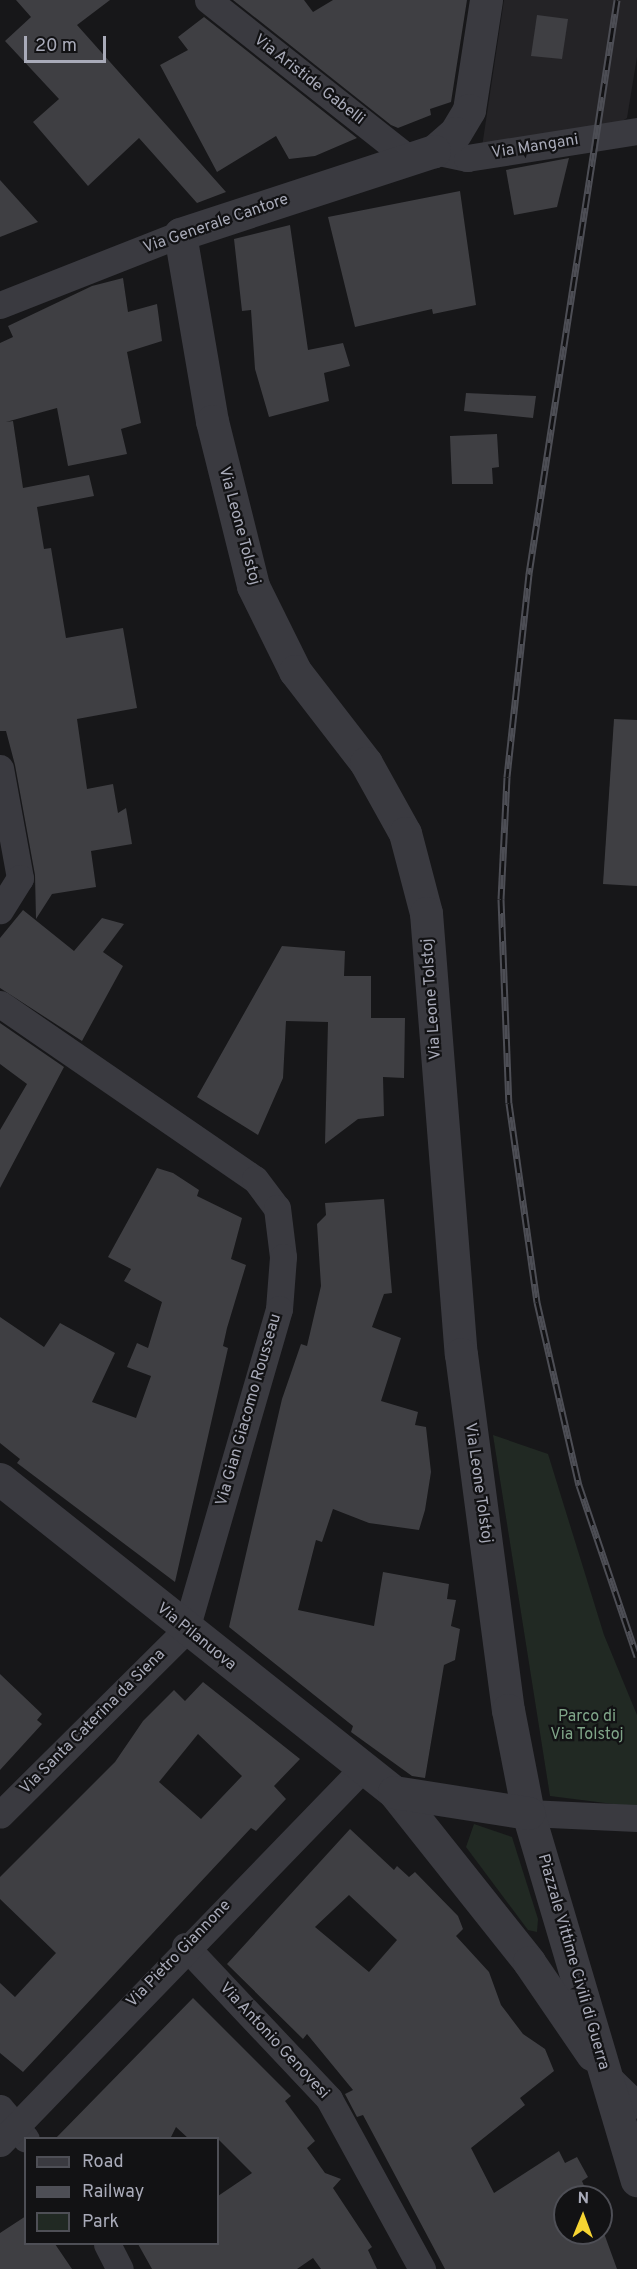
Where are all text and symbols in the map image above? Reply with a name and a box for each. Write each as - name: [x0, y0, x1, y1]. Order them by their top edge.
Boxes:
- scale bar: [27, 24, 110, 62]
- street label: Via Aristide Gabelli: [250, 31, 368, 129]
- text: 20 m: [35, 35, 77, 58]
- street label: Via Mangani: [490, 131, 580, 163]
- street label: Via Generale Cantore: [141, 190, 291, 258]
- street label: Via Leone Tolstoj: [214, 464, 264, 588]
- street label: Via Leone Tolstoj: [418, 937, 446, 1061]
- street label: Via Gian Giacomo Rousseau: [212, 1312, 286, 1508]
- street label: Via Leone Tolstoj: [460, 1421, 496, 1545]
- street label: Via Pilanuova: [152, 1599, 240, 1675]
- street label: Via Santa Caterina da Siena: [16, 1645, 170, 1799]
- park label: Parco di Via Tolstoj: [550, 1707, 624, 1745]
- street label: Piazzale Vittime Civili di Guerra: [533, 1851, 613, 2073]
- street label: Via Pietro Giannone: [123, 1896, 235, 2012]
- street label: Via Antonio Genovesi: [215, 1979, 333, 2103]
- legend: [24, 2137, 219, 2245]
- text: Road: [82, 2151, 124, 2174]
- text: Railway: [82, 2181, 144, 2204]
- north arrow: [553, 2185, 613, 2245]
- text: N: [577, 2189, 589, 2209]
- text: Park: [82, 2211, 119, 2234]

